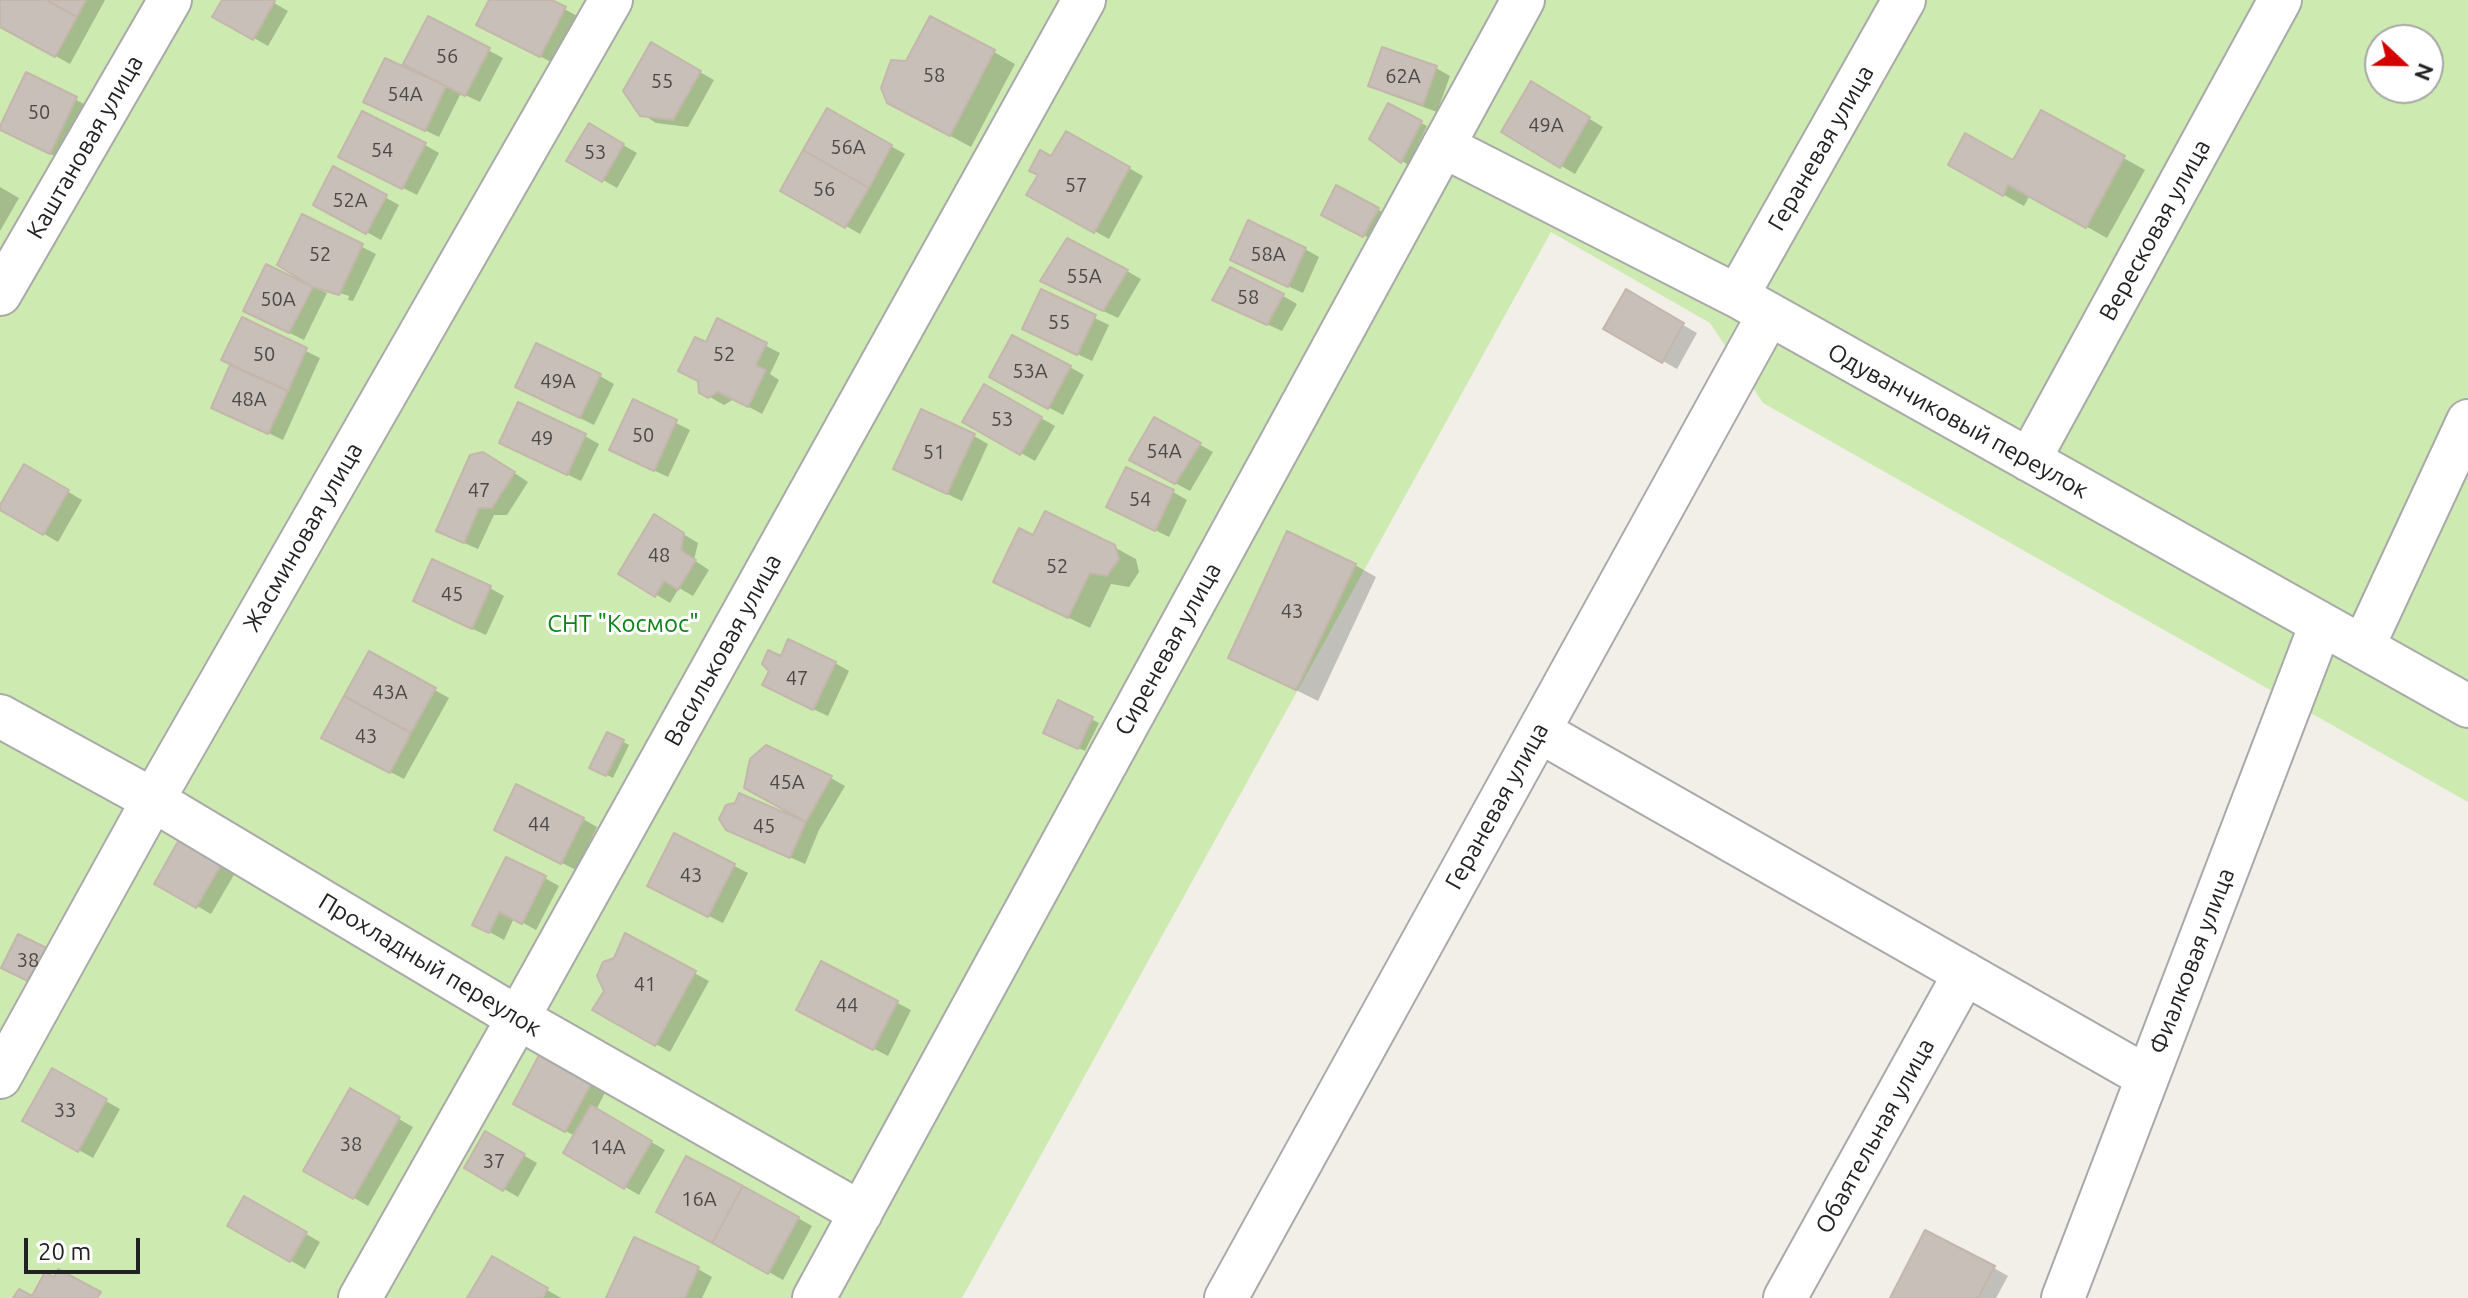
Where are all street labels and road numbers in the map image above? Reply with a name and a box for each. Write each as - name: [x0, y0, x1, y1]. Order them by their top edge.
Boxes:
- street label: Каштановая улица: [21, 50, 149, 244]
- street label: Гераневая улица: [1762, 60, 1880, 236]
- street label: Вересковая улица: [2093, 134, 2217, 326]
- street label: Одуванчиковый переулок: [1823, 337, 2093, 505]
- street label: Жасминовая улица: [237, 437, 369, 637]
- street label: Васильковая улица: [658, 549, 788, 751]
- street label: Сиреневая улица: [1109, 558, 1227, 740]
- street label: Гераневая улица: [1439, 718, 1555, 894]
- street label: Фиалковая улица: [2143, 864, 2241, 1058]
- street label: Прохладный переулок: [313, 887, 547, 1043]
- street label: Обаятельная улица: [1809, 1033, 1941, 1239]

